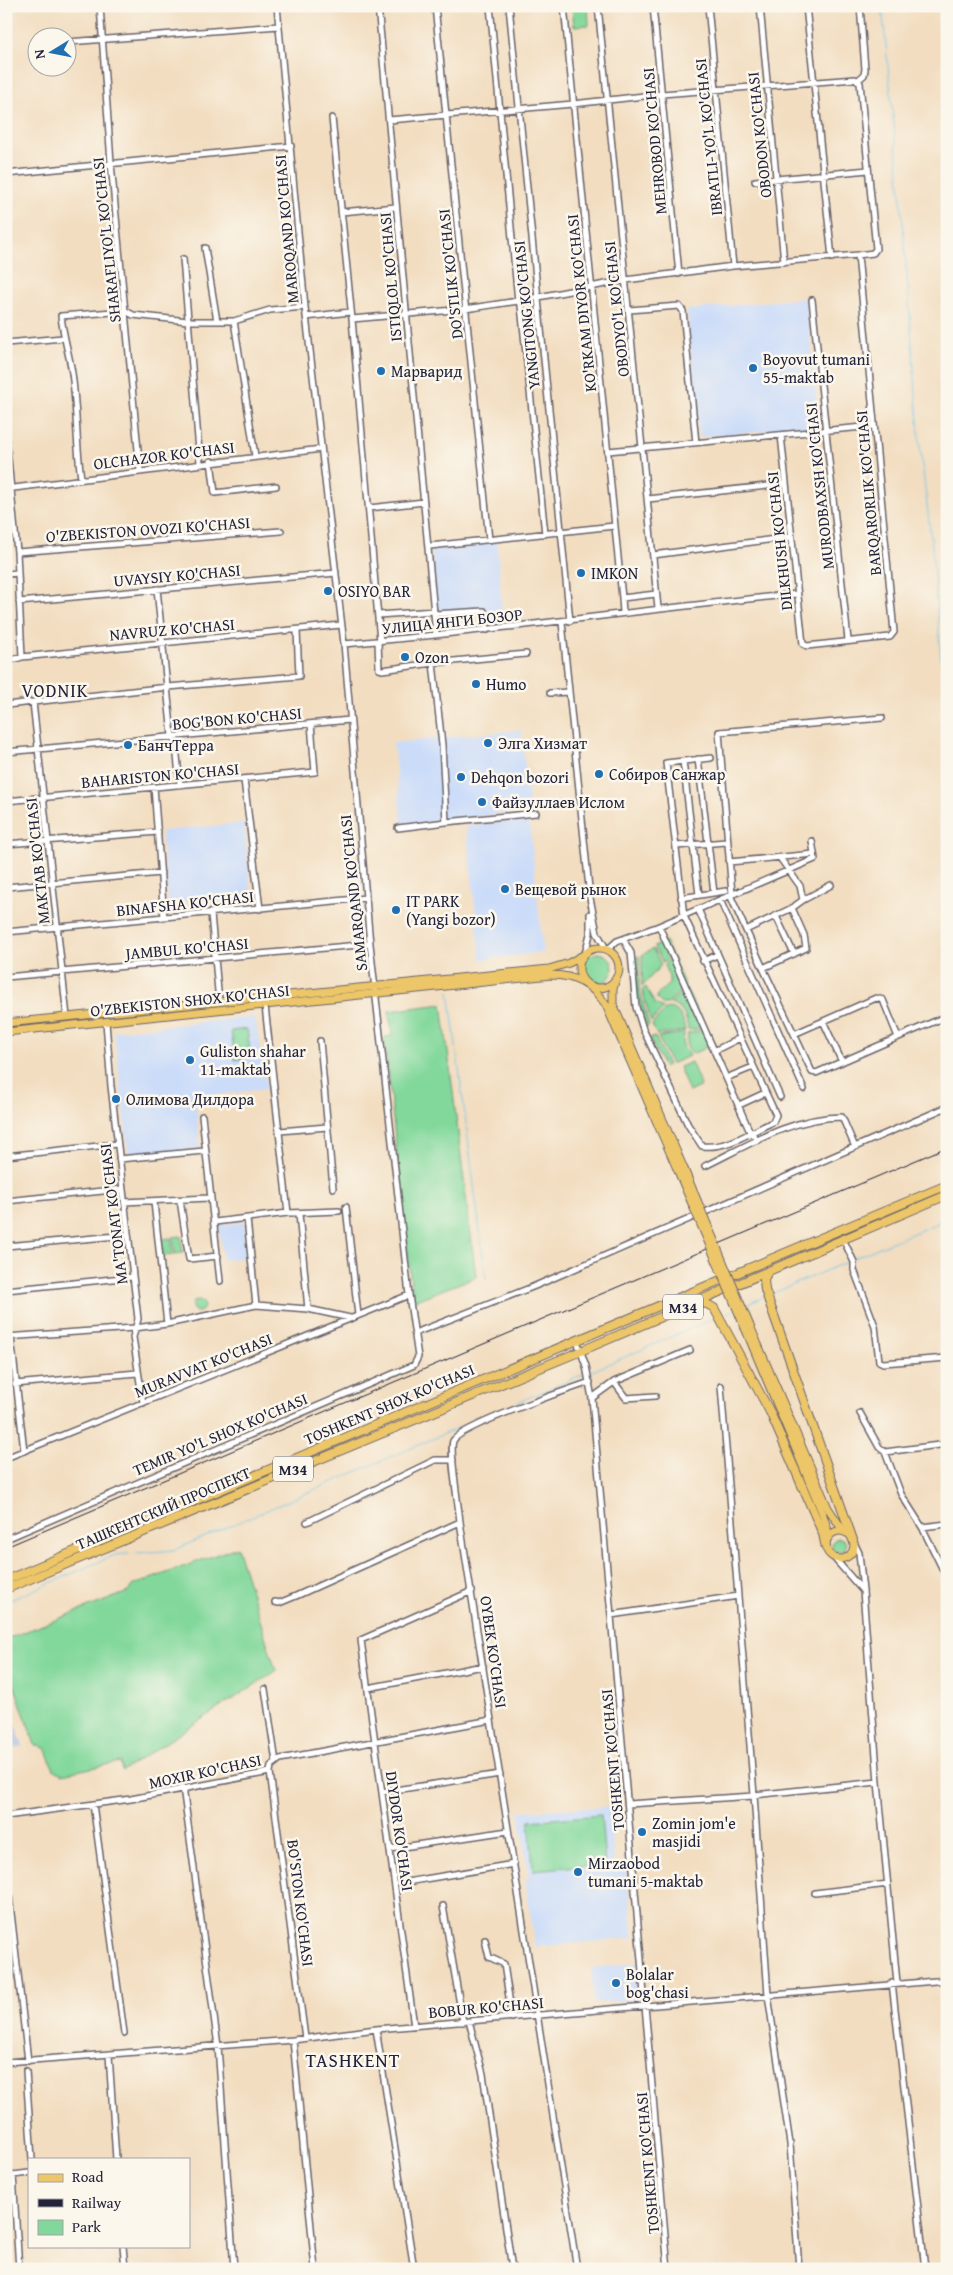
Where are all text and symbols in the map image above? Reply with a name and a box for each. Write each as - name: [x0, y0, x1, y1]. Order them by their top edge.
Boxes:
- north arrow: [28, 28, 78, 78]
- text: N: [28, 47, 50, 61]
- street label: IBRATLI-YO'L KO'CHASI: [688, 57, 728, 217]
- street label: MEHROBOD KO'CHASI: [636, 66, 672, 215]
- street label: OBODON KO'CHASI: [740, 71, 778, 199]
- street label: MAROQAND KO'CHASI: [268, 153, 304, 304]
- street label: SHARAFLIYO'L KO'CHASI: [85, 156, 127, 324]
- street label: DO'STLIK KO'CHASI: [431, 208, 469, 340]
- street label: ISTIQLOL KO'CHASI: [372, 211, 408, 343]
- street label: KO'RKAM DIYOR KO'CHASI: [560, 213, 602, 393]
- street label: YANGITONG KO'CHASI: [506, 239, 546, 391]
- street label: OBODYO'L KO'CHASI: [597, 240, 635, 378]
- place label: Boyovut tumani 55-maktab: [763, 347, 870, 389]
- place label: Марварид: [391, 359, 462, 383]
- marker: Boyovut tumani 55-maktab: [747, 362, 759, 374]
- marker: Марварид: [375, 365, 387, 377]
- street label: MURODBAXSH KO'CHASI: [798, 401, 840, 571]
- street label: BARQARORLIK KO'CHASI: [849, 409, 887, 577]
- street label: OLCHAZOR KO'CHASI: [92, 434, 236, 476]
- street label: DILKHUSH KO'CHASI: [760, 470, 798, 612]
- street label: O'ZBEKISTON OVOZI KO'CHASI: [45, 510, 251, 548]
- street label: UVAYSIY KO'CHASI: [112, 557, 242, 593]
- place label: IMKON: [591, 561, 639, 585]
- marker: IMKON: [575, 567, 587, 579]
- place label: OSIYO BAR: [338, 579, 411, 603]
- marker: OSIYO BAR: [322, 585, 334, 597]
- street label: УЛИЦА ЯНГИ БОЗОР: [380, 602, 524, 640]
- street label: NAVRUZ KO'CHASI: [108, 612, 236, 646]
- place label: Ozon: [415, 645, 449, 669]
- marker: Ozon: [399, 651, 411, 663]
- place label: Humo: [486, 672, 527, 696]
- district label: VODNIK: [22, 677, 88, 704]
- marker: Humo: [470, 678, 482, 690]
- street label: BOG'BON KO'CHASI: [171, 700, 303, 736]
- place label: Элга Хизмат: [498, 731, 587, 755]
- place label: БанчТерра: [138, 733, 214, 757]
- marker: Элга Хизмат: [482, 737, 494, 749]
- marker: БанчТерра: [122, 739, 134, 751]
- street label: BAHARISTON KO'CHASI: [80, 756, 240, 794]
- place label: Собиров Санжар: [609, 762, 726, 786]
- place label: Dehqon bozori: [471, 765, 570, 789]
- marker: Собиров Санжар: [593, 768, 605, 780]
- marker: Dehqon bozori: [455, 771, 467, 783]
- place label: Файзуллаев Ислом: [492, 790, 625, 814]
- street label: MAKTAB KO'CHASI: [18, 796, 56, 926]
- marker: Файзуллаев Ислом: [476, 796, 488, 808]
- street label: SAMARQAND KO'CHASI: [333, 813, 373, 972]
- place label: Вещевой рынок: [515, 877, 627, 901]
- marker: Вещевой рынок: [499, 883, 511, 895]
- street label: BINAFSHA KO'CHASI: [115, 884, 255, 922]
- place label: IT PARK (Yangi bozor): [406, 889, 496, 931]
- marker: IT PARK (Yangi bozor): [390, 904, 402, 916]
- street label: JAMBUL KO'CHASI: [123, 931, 250, 966]
- street label: O'ZBEKISTON SHOX KO'CHASI: [89, 978, 291, 1022]
- place label: Guliston shahar 11-maktab: [200, 1039, 306, 1081]
- marker: Guliston shahar 11-maktab: [184, 1054, 196, 1066]
- place label: Олимова Дилдора: [126, 1087, 255, 1111]
- marker: Олимова Дилдора: [110, 1093, 122, 1105]
- street label: MA'TONAT KO'CHASI: [92, 1142, 134, 1286]
- road number: M34: [663, 1294, 703, 1320]
- street label: MURAVVAT KO'CHASI: [130, 1326, 276, 1404]
- street label: TOSHKENT SHOX KO'CHASI: [300, 1357, 478, 1451]
- street label: TEMIR YO'L SHOX KO'CHASI: [129, 1386, 311, 1482]
- road number: M34: [273, 1456, 313, 1482]
- street label: ТАШКЕНТСКИЙ ПРОСПЕКТ: [72, 1460, 254, 1556]
- street label: OYBEK KO’CHASI: [474, 1594, 514, 1710]
- street label: TOSHKENT KO'CHASI: [594, 1688, 630, 1832]
- street label: MOXIR KO'CHASI: [146, 1747, 264, 1795]
- street label: DIYDOR KO'CHASI: [380, 1769, 420, 1893]
- place label: Zomin jom'e masjidi: [652, 1811, 736, 1853]
- marker: Zomin jom'e masjidi: [636, 1826, 648, 1838]
- street label: BO'STON KO'CHASI: [281, 1838, 321, 1968]
- place label: Mirzaobod tumani 5-maktab: [588, 1851, 703, 1893]
- marker: Mirzaobod tumani 5-maktab: [572, 1866, 584, 1878]
- place label: Bolalar bog'chasi: [626, 1962, 689, 2004]
- marker: Bolalar bog'chasi: [610, 1977, 622, 1989]
- street label: BOBUR KO'CHASI: [427, 1990, 545, 2024]
- district label: TASHKENT: [306, 2046, 400, 2074]
- street label: TOSHKENT KO'CHASI: [629, 2091, 665, 2235]
- legend: [28, 2158, 190, 2248]
- text: Road: [72, 2166, 103, 2187]
- text: Railway: [72, 2192, 122, 2213]
- text: Park: [72, 2216, 101, 2237]

